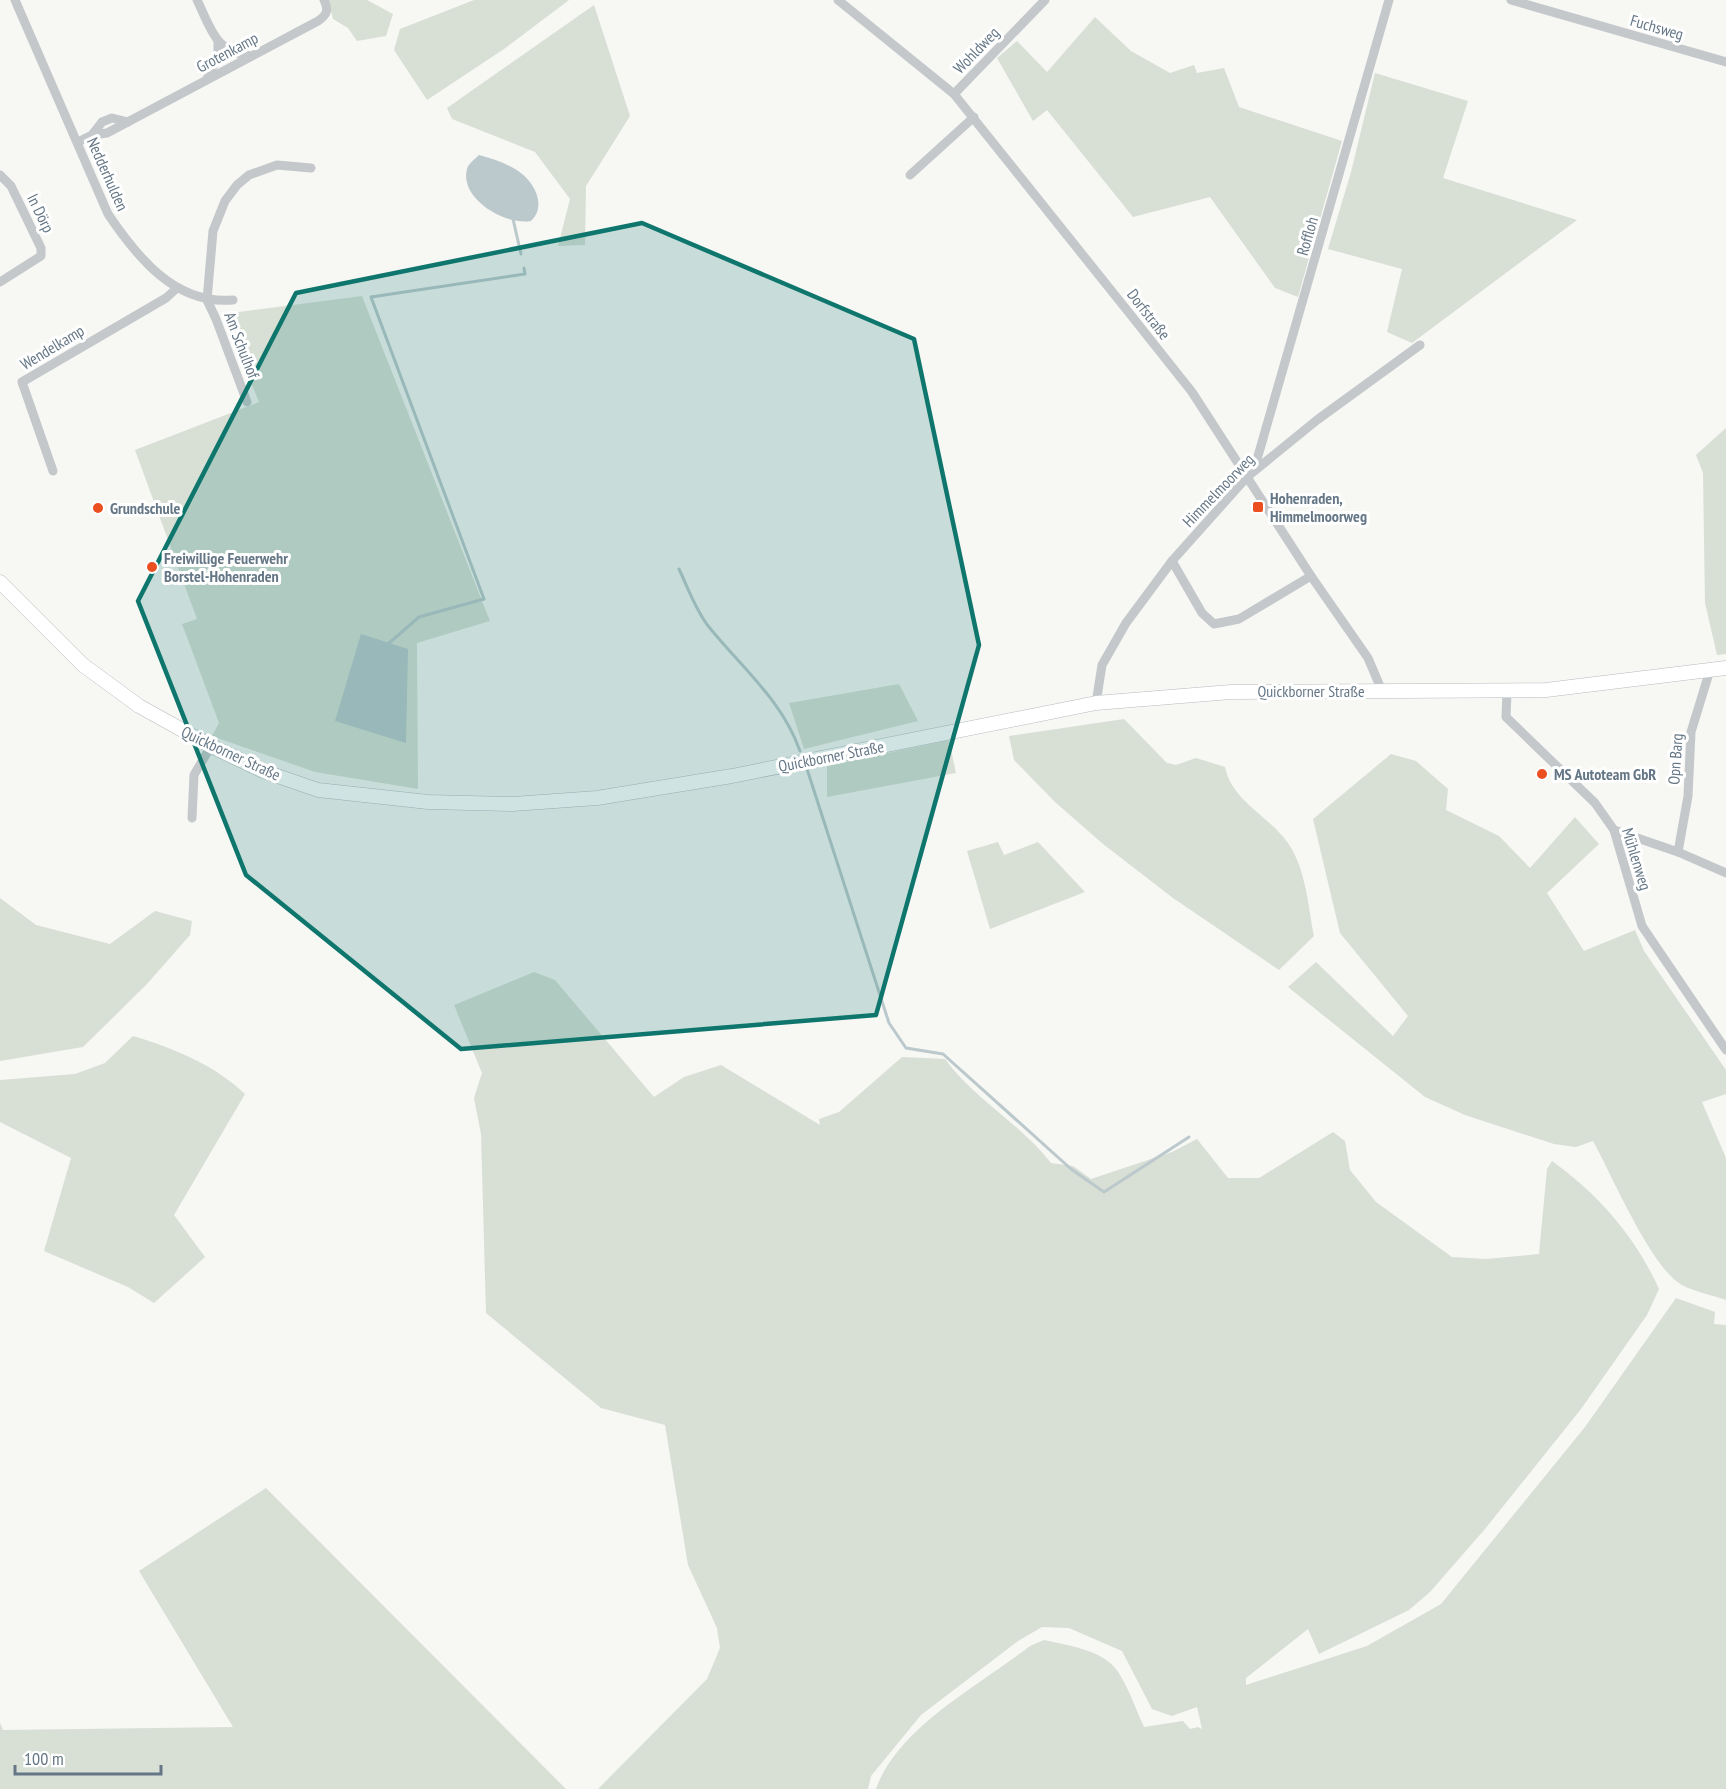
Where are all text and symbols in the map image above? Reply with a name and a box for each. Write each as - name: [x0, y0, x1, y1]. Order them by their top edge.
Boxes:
- street label: Fuchsweg: [1628, 10, 1686, 44]
- street label: Wohldweg: [949, 22, 1003, 78]
- street label: Grotenkamp: [193, 27, 261, 77]
- street label: Nedderhulden: [83, 134, 133, 214]
- street label: In Dörp: [23, 190, 59, 236]
- street label: Roffloh: [1292, 214, 1322, 258]
- street label: Dorfstraße: [1123, 285, 1175, 343]
- street label: Am Schulhof: [220, 309, 264, 382]
- street label: Wendelkamp: [16, 320, 88, 374]
- street label: Himmelmoorweg: [1178, 449, 1258, 531]
- place label: Hohenraden, Himmelmoorweg: [1270, 488, 1367, 526]
- place label: Grundschule: [110, 498, 181, 518]
- marker: Hohenraden, Himmelmoorweg: [1251, 500, 1265, 514]
- marker: Grundschule: [91, 501, 105, 515]
- place label: Freiwillige Feuerwehr Borstel-Hohenraden: [164, 548, 288, 586]
- marker: Freiwillige Feuerwehr Borstel-Hohenraden: [145, 560, 159, 574]
- street label: Quickborner Straße: [1257, 681, 1365, 701]
- street label: Quickborner Straße: [178, 721, 284, 785]
- street label: Opn Barg: [1663, 733, 1687, 785]
- street label: Quickborner Straße: [776, 736, 886, 776]
- place label: MS Autoteam GbR: [1554, 764, 1656, 784]
- marker: MS Autoteam GbR: [1535, 767, 1549, 781]
- street label: Mühlenweg: [1618, 825, 1656, 893]
- scale bar: [15, 1738, 160, 1776]
- text: 100 m: [24, 1747, 64, 1770]

